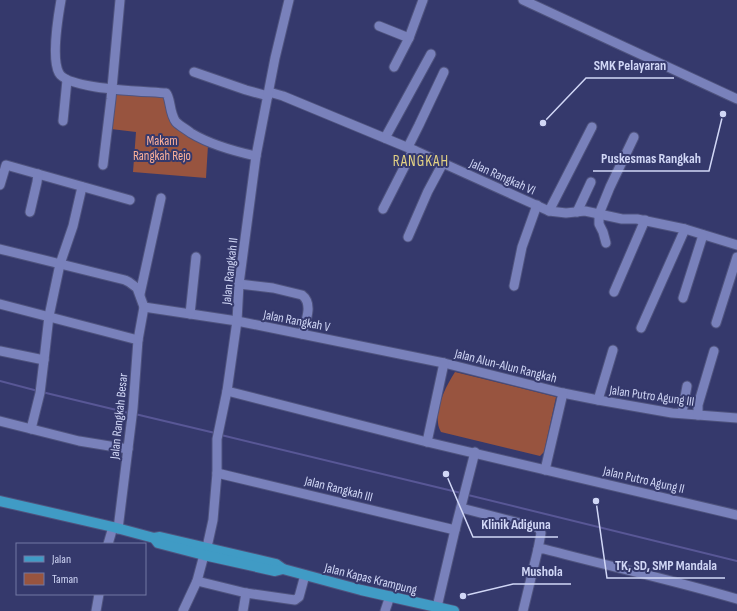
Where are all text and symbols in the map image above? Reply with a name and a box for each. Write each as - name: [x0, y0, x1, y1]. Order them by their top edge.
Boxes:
- callout: SMK Pelayaran: [586, 52, 674, 78]
- text: SMK Pelayaran: [594, 57, 666, 74]
- park label: Makam Rangkah Rejo: [133, 133, 191, 164]
- callout: Puskesmas Rangkah: [593, 145, 709, 171]
- text: Puskesmas Rangkah: [601, 150, 701, 167]
- district label: RANGKAH: [393, 152, 449, 171]
- street label: Jalan Rangkah VI: [466, 155, 538, 199]
- street label: Jalan Rangkah II: [218, 237, 241, 306]
- street label: Jalan Rangkah V: [261, 306, 332, 335]
- street label: Jalan Alun-Alun Rangkah: [452, 345, 559, 386]
- street label: Jalan Rangkah Besar: [106, 372, 131, 461]
- street label: Jalan Putro Agung III: [607, 382, 695, 410]
- street label: Jalan Putro Agung II: [601, 463, 686, 497]
- street label: Jalan Rangkah III: [302, 473, 375, 505]
- callout: Klinik Adiguna: [473, 511, 558, 537]
- text: Klinik Adiguna: [481, 516, 551, 533]
- legend: [16, 543, 146, 595]
- text: Jalan: [51, 552, 71, 567]
- callout: TK, SD, SMP Mandala: [607, 552, 725, 578]
- text: TK, SD, SMP Mandala: [615, 557, 717, 574]
- callout: Mushola: [513, 558, 571, 584]
- street label: Jalan Kapas Krampung: [322, 559, 419, 598]
- text: Mushola: [521, 563, 563, 580]
- text: Taman: [52, 572, 78, 587]

